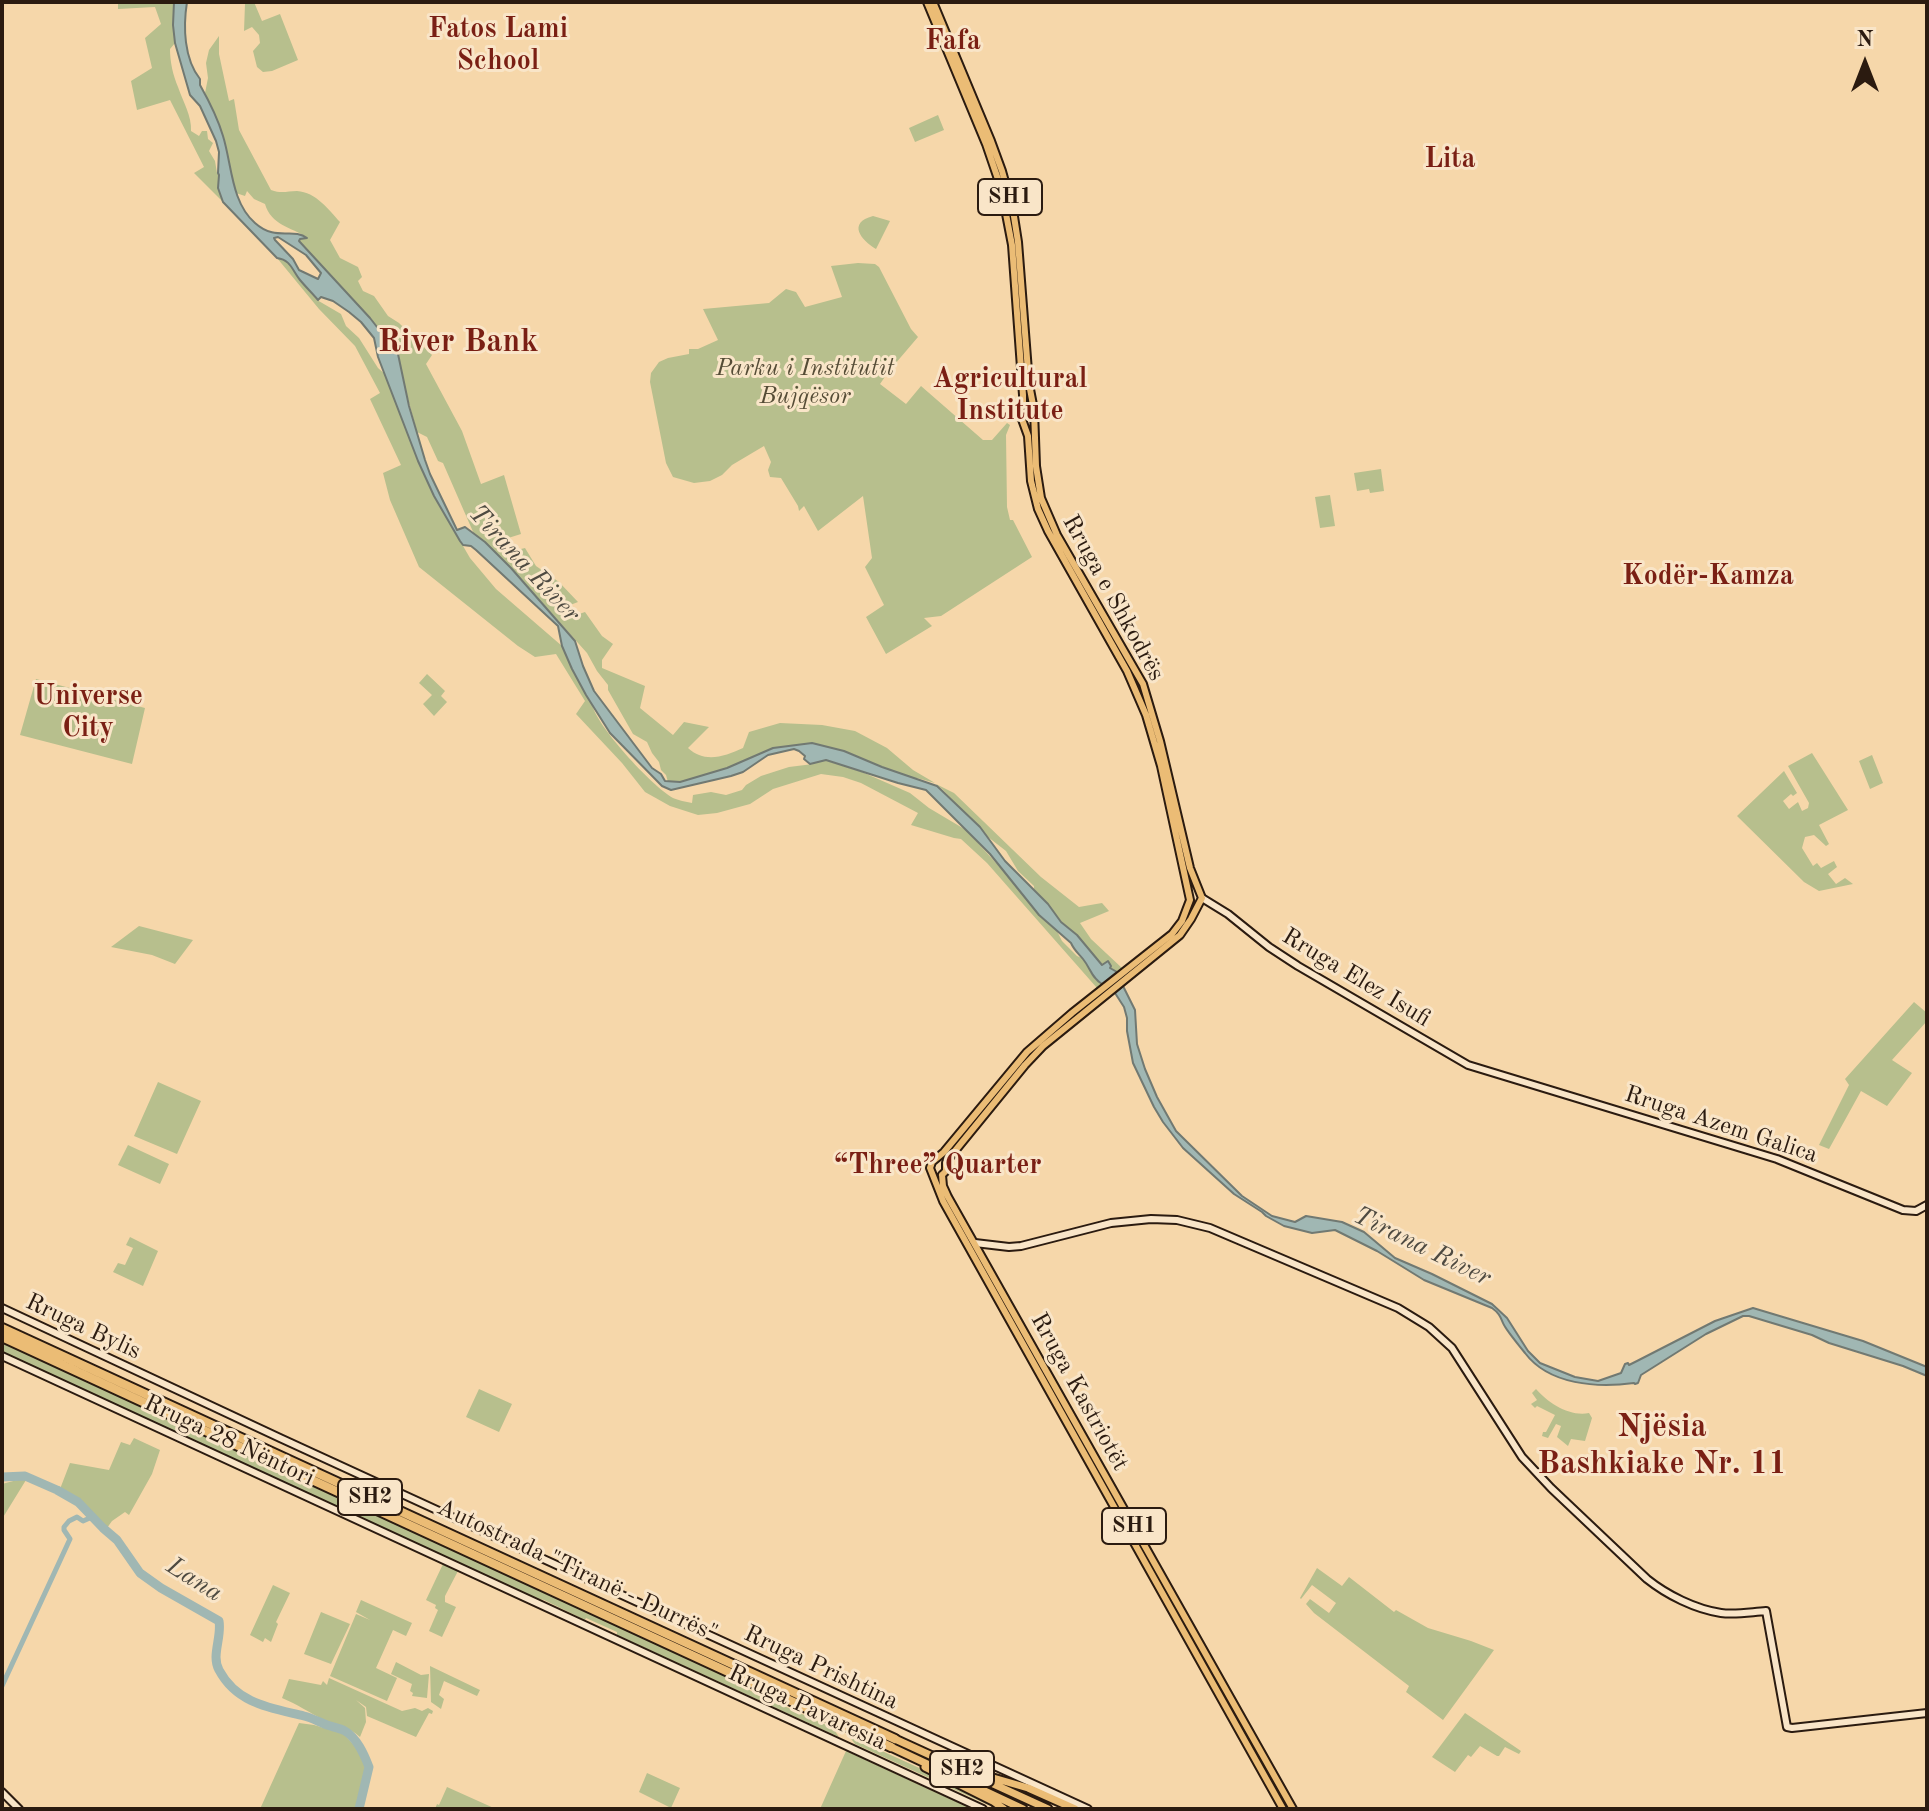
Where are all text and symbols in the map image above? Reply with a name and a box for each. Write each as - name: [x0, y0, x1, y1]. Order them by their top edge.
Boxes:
- district label: Fatos Lami School: [428, 13, 568, 79]
- north arrow: [1825, 24, 1905, 104]
- district label: Fafa: [925, 25, 981, 59]
- text: N: [1857, 29, 1873, 51]
- district label: Lita: [1424, 143, 1476, 177]
- road number: SH1: [978, 179, 1042, 215]
- district label: River Bank: [378, 324, 538, 362]
- park label: Parku i Institutit Bujqësor: [716, 355, 894, 411]
- district label: Agricultural Institute: [933, 363, 1087, 429]
- water label: Tirana River: [462, 499, 586, 629]
- street label: Rruga e Shkodrës: [1055, 510, 1171, 686]
- district label: Kodër-Kamza: [1622, 560, 1794, 594]
- district label: Universe City: [33, 680, 143, 746]
- street label: Rruga Elez Isufi: [1277, 922, 1435, 1034]
- street label: Rruga Azem Galica: [1621, 1080, 1821, 1170]
- district label: “Three” Quarter: [834, 1149, 1042, 1183]
- water label: Tirana River: [1348, 1200, 1496, 1294]
- street label: Rruga Bylis: [21, 1288, 145, 1366]
- street label: Rruga Kastriotët: [1024, 1308, 1134, 1476]
- street label: Rruga 28 Nëntori: [139, 1389, 319, 1493]
- district label: Njësia Bashkiake Nr. 11: [1537, 1409, 1787, 1484]
- road number: SH2: [338, 1479, 402, 1515]
- street label: Autostrada "Tiranë - Durrës": [432, 1493, 722, 1649]
- road number: SH1: [1102, 1508, 1166, 1544]
- water label: Lana: [160, 1551, 228, 1609]
- street label: Rruga Prishtina: [739, 1620, 903, 1716]
- street label: Rruga Pavaresia: [723, 1659, 891, 1757]
- road number: SH2: [930, 1751, 994, 1787]

